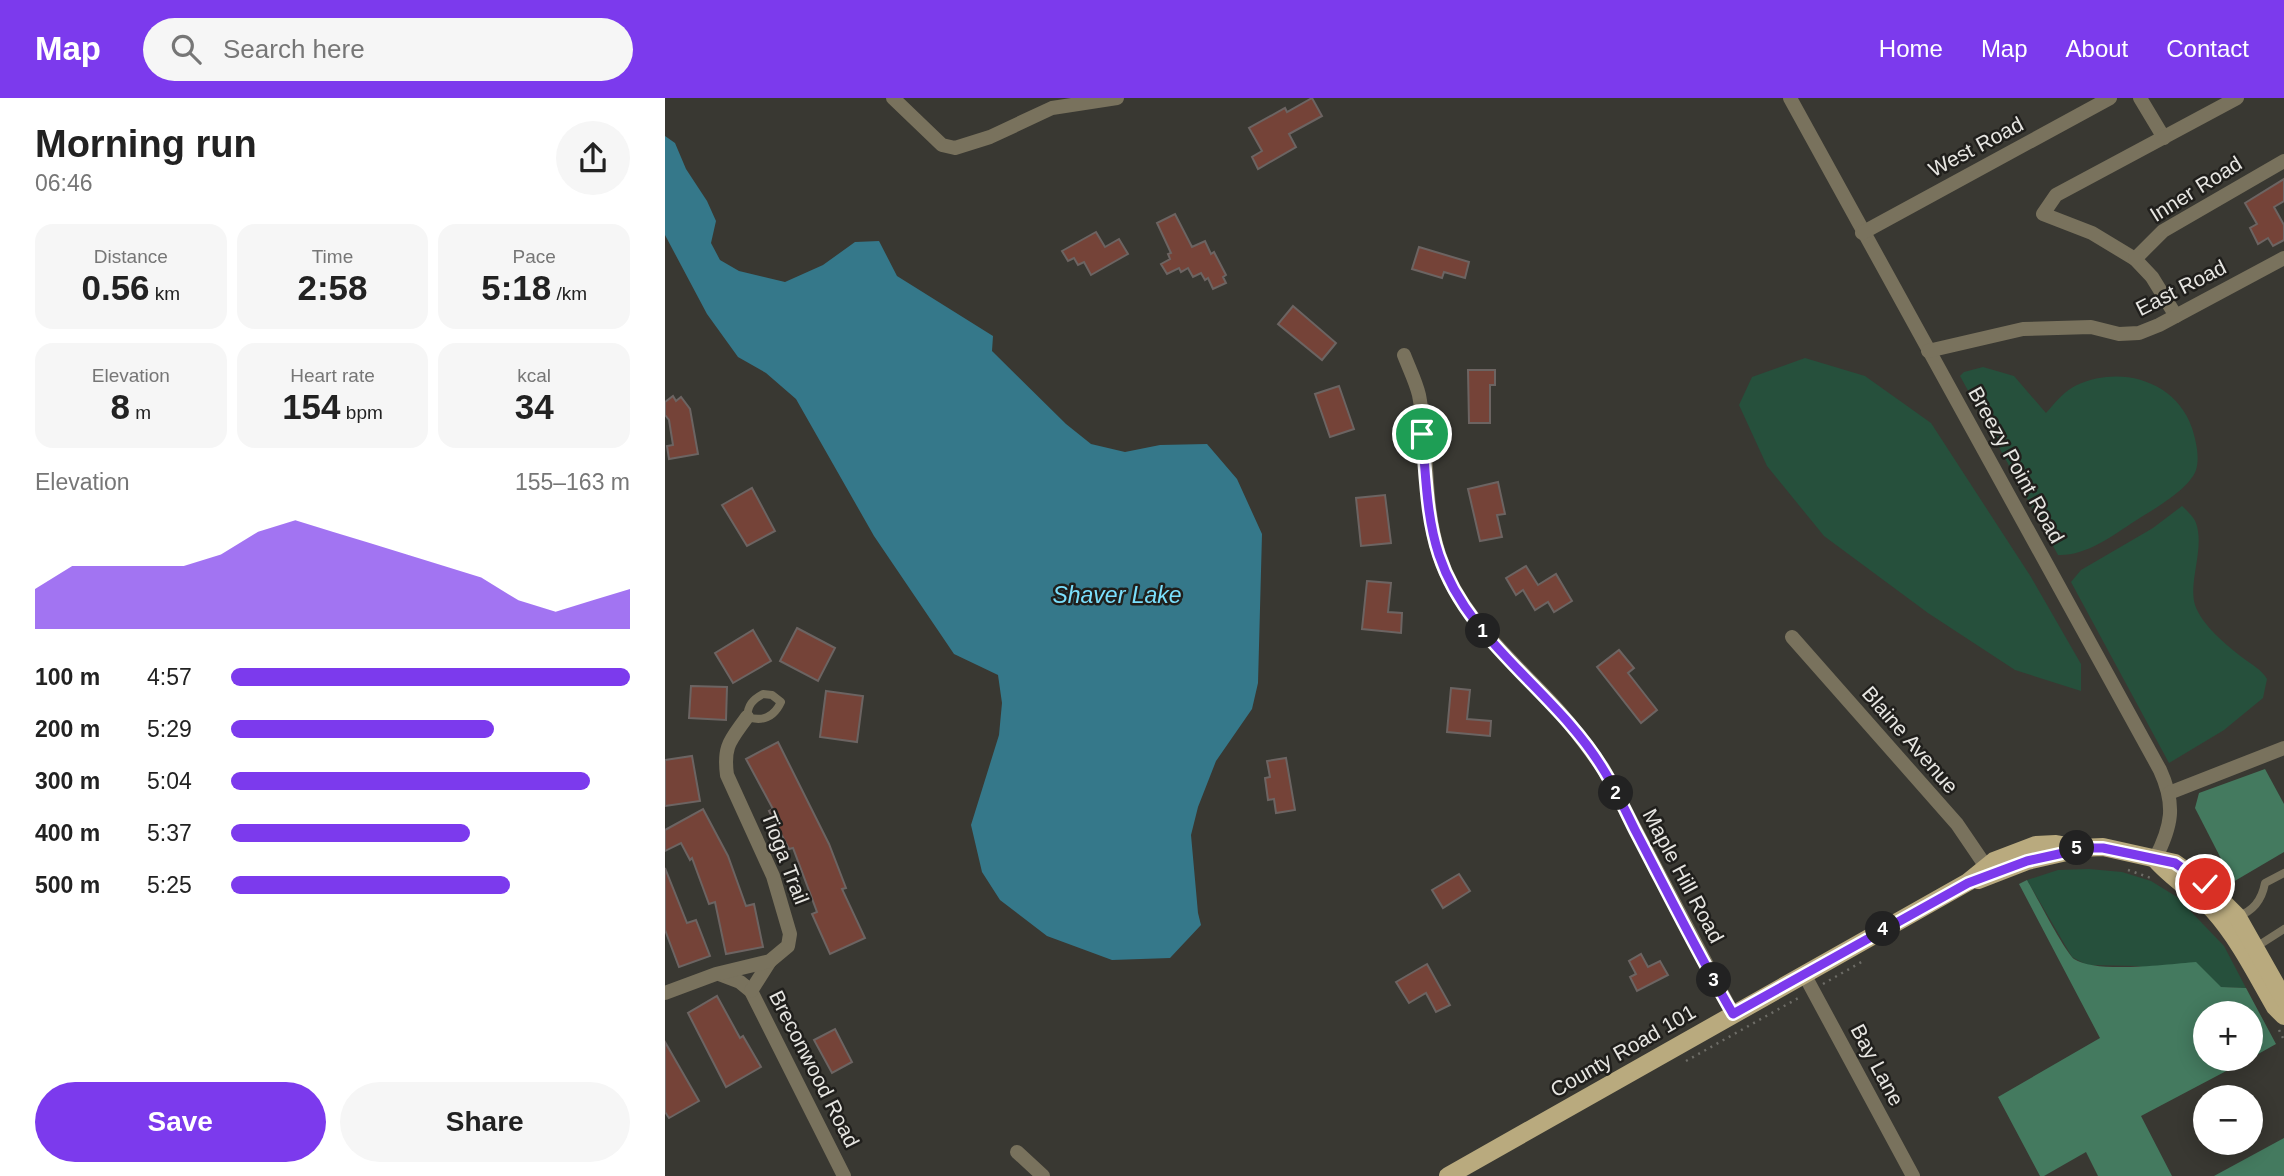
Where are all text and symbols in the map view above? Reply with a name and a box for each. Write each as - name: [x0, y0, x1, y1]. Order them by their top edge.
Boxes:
- search box: [143, 18, 633, 81]
- text: Map: [35, 30, 101, 67]
- icon: search: [167, 30, 205, 68]
- text: Search here: [223, 34, 365, 64]
- text: Home: [1879, 35, 1943, 62]
- text: Map: [1981, 35, 2028, 62]
- text: About: [2066, 35, 2128, 62]
- text: Contact: [2166, 35, 2249, 62]
- street label: West Road: [1925, 112, 2027, 181]
- button: share: [556, 121, 630, 195]
- text: Morning run: [35, 123, 257, 165]
- street label: Inner Road: [2146, 151, 2246, 226]
- text: 06:46: [35, 170, 93, 196]
- text: Distance: [94, 246, 168, 267]
- text: Time: [312, 246, 353, 267]
- text: Pace: [513, 246, 556, 267]
- street label: East Road: [2132, 255, 2230, 320]
- text: 0.56: [81, 268, 150, 307]
- text: 2:58: [297, 268, 368, 307]
- text: 5:18: [481, 268, 551, 307]
- text: km: [150, 283, 180, 304]
- text: /km: [551, 283, 587, 304]
- text: Elevation: [92, 365, 170, 386]
- text: Heart rate: [290, 365, 375, 386]
- text: kcal: [517, 365, 551, 386]
- street label: Breezy Point Road: [1964, 383, 2069, 547]
- text: 8: [111, 387, 130, 426]
- text: 154: [282, 387, 341, 426]
- text: 34: [515, 387, 554, 426]
- text: m: [130, 402, 151, 423]
- text: bpm: [341, 402, 383, 423]
- pin: [1392, 404, 1452, 464]
- icon: arrive: [1403, 415, 1441, 453]
- text: Elevation: [35, 469, 130, 495]
- text: 155–163 m: [515, 469, 630, 495]
- water label: Shaver Lake: [1052, 582, 1182, 608]
- pin: 1: [1465, 614, 1501, 648]
- text: 1: [1477, 620, 1488, 641]
- text: 100 m: [35, 664, 100, 690]
- text: 4:57: [147, 664, 192, 690]
- street label: Blaine Avenue: [1858, 682, 1963, 798]
- text: 200 m: [35, 716, 100, 742]
- text: 5:29: [147, 716, 192, 742]
- text: 300 m: [35, 768, 100, 794]
- text: 5:04: [147, 768, 192, 794]
- pin: 2: [1599, 776, 1633, 810]
- text: 2: [1610, 782, 1621, 803]
- street label: Maple Hill Road: [1638, 805, 1728, 947]
- street label: Tioga Trail: [757, 808, 814, 907]
- text: 400 m: [35, 820, 100, 846]
- text: 5:37: [147, 820, 192, 846]
- pin: 5: [2059, 830, 2095, 866]
- text: 5: [2071, 837, 2082, 858]
- pin: [2175, 854, 2235, 914]
- icon: check: [2186, 865, 2224, 903]
- text: 500 m: [35, 872, 100, 898]
- text: 5:25: [147, 872, 192, 898]
- pin: 4: [1865, 912, 1901, 946]
- text: 4: [1877, 918, 1888, 939]
- pin: 3: [1697, 962, 1731, 998]
- text: 3: [1708, 969, 1719, 990]
- street label: Breconwood Road: [765, 987, 864, 1151]
- street label: County Road 101: [1546, 1000, 1699, 1101]
- map controls: [2193, 1001, 2263, 1155]
- button: +: [2193, 1001, 2263, 1071]
- street label: Bay Lane: [1846, 1020, 1908, 1109]
- button: Save: [35, 1082, 326, 1162]
- button: Share: [340, 1082, 630, 1162]
- button: −: [2193, 1085, 2263, 1155]

